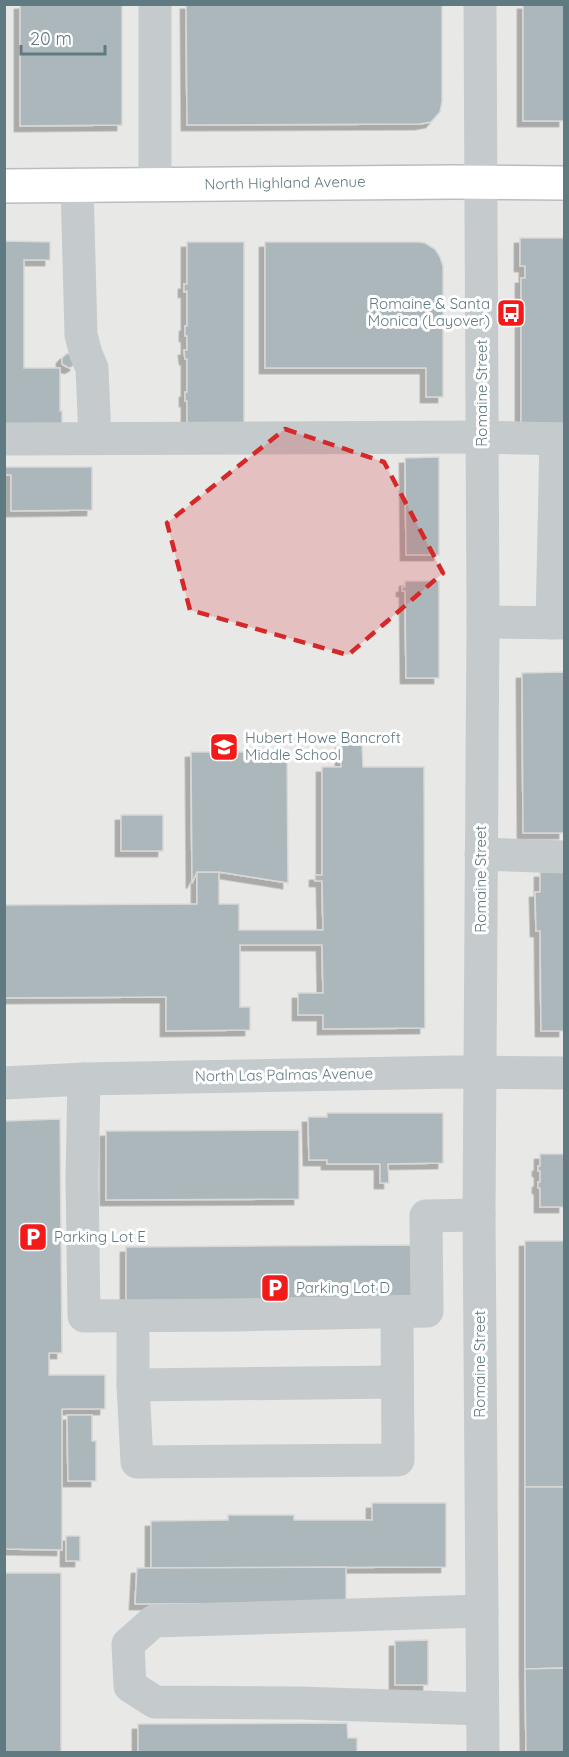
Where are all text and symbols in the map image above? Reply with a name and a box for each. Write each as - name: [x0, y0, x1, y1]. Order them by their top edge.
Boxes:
- scale bar: [21, 18, 105, 56]
- text: 20 m: [30, 27, 72, 50]
- street label: North Highland Avenue: [204, 172, 366, 193]
- place label: Romaine & Santa Monica (Layover): [368, 294, 490, 330]
- bus stop icon: Romaine & Santa Monica (Layover): [495, 297, 527, 329]
- street label: Romaine Street: [472, 339, 491, 447]
- place label: Hubert Howe Bancroft Middle School: [245, 728, 401, 764]
- school or university icon: Hubert Howe Bancroft Middle School: [208, 731, 240, 763]
- street label: Romaine Street: [471, 825, 490, 933]
- street label: North Las Palmas Avenue: [195, 1063, 373, 1086]
- parking icon: Parking Lot E: [17, 1221, 49, 1253]
- place label: Parking Lot E: [54, 1227, 146, 1246]
- parking icon: Parking Lot D: [259, 1272, 291, 1304]
- place label: Parking Lot D: [296, 1278, 390, 1297]
- street label: Romaine Street: [470, 1310, 489, 1418]

